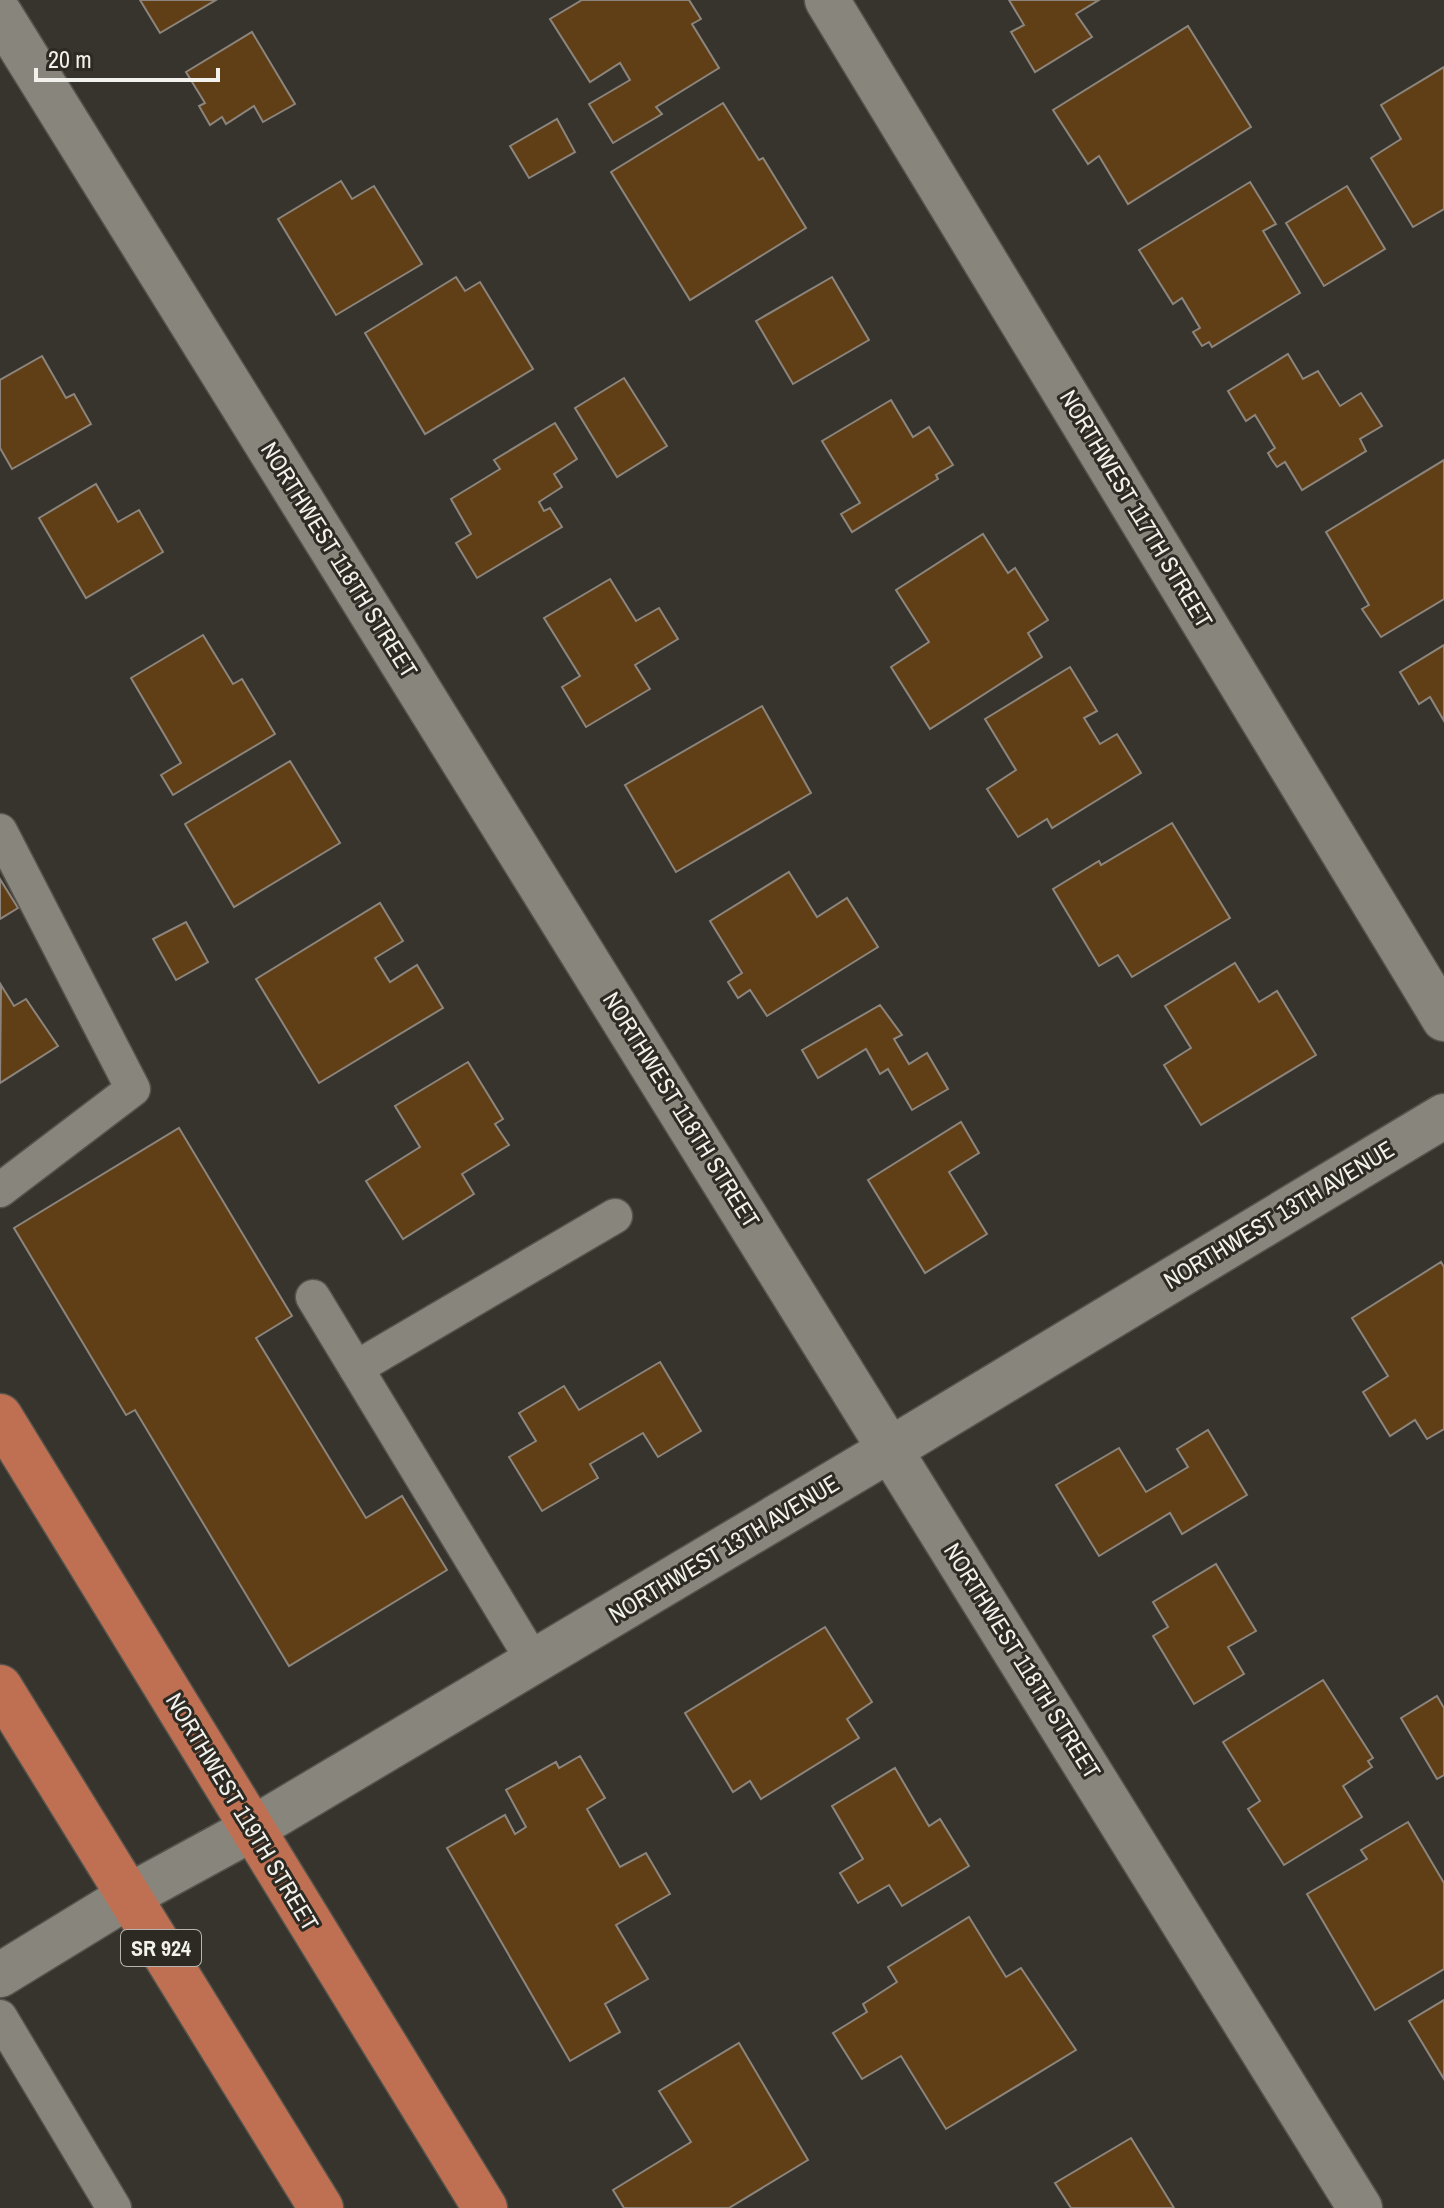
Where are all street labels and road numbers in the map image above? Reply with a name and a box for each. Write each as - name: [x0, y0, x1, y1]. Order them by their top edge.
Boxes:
- street label: NORTHWEST 117TH STREET: [1053, 384, 1221, 633]
- street label: NORTHWEST 118TH STREET: [254, 436, 426, 683]
- street label: NORTHWEST 118TH STREET: [596, 986, 768, 1233]
- street label: NORTHWEST 13TH AVENUE: [1157, 1133, 1400, 1296]
- street label: NORTHWEST 13TH AVENUE: [602, 1467, 845, 1630]
- street label: NORTHWEST 118TH STREET: [937, 1537, 1109, 1784]
- street label: NORTHWEST 119TH STREET: [159, 1687, 327, 1936]
- road number: SR 924: [121, 1930, 201, 1966]

